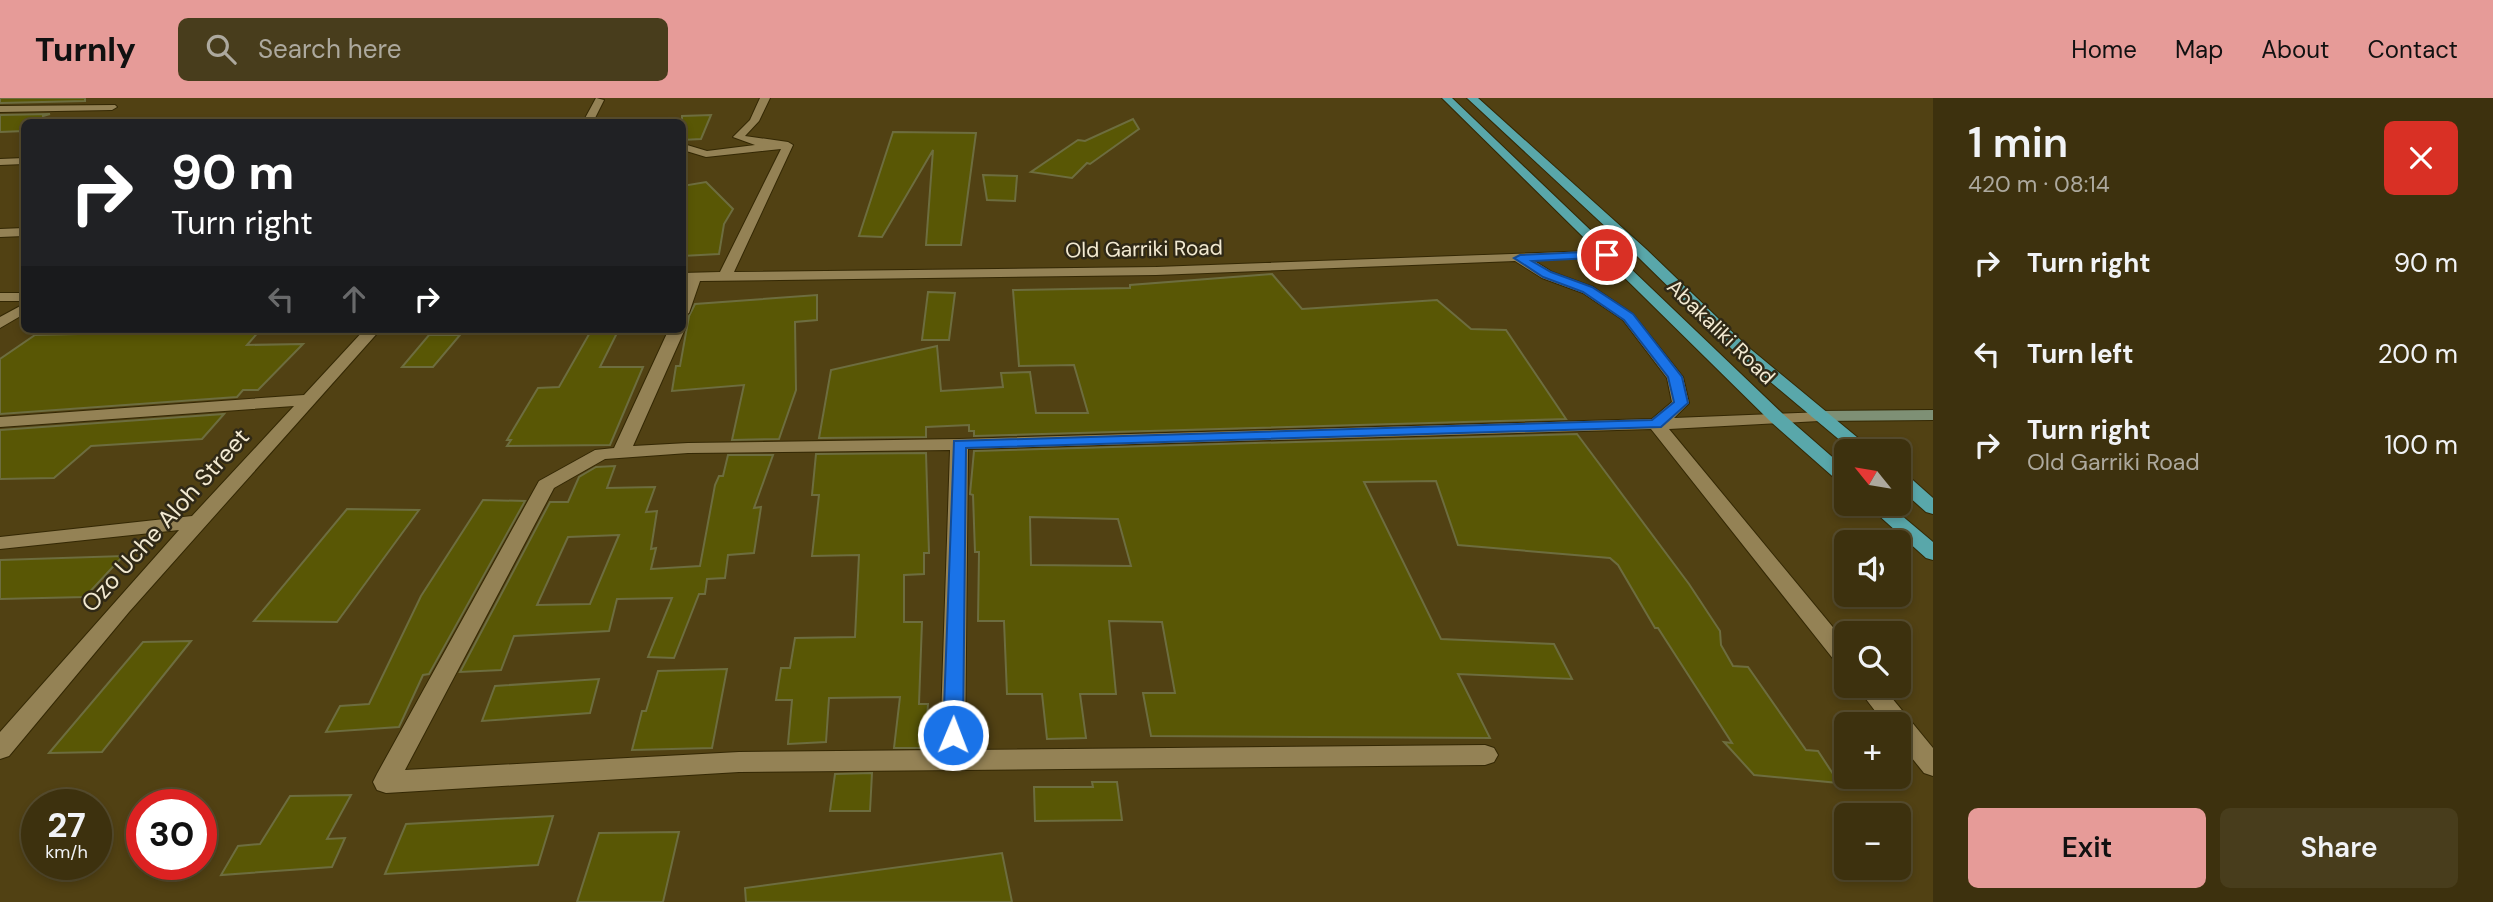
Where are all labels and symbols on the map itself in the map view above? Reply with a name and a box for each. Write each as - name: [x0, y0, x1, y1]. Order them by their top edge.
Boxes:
- pin: [1577, 225, 1637, 285]
- street label: Old Garriki Road: [1065, 234, 1223, 264]
- street label: Abakaliki Road: [1661, 273, 1781, 391]
- street label: Ozo Uche Aloh Street: [74, 422, 256, 618]
- north arrow: [1834, 439, 1911, 516]
- position arrow: [916, 698, 990, 772]
- speed limit sign: 30: [126, 789, 217, 880]

